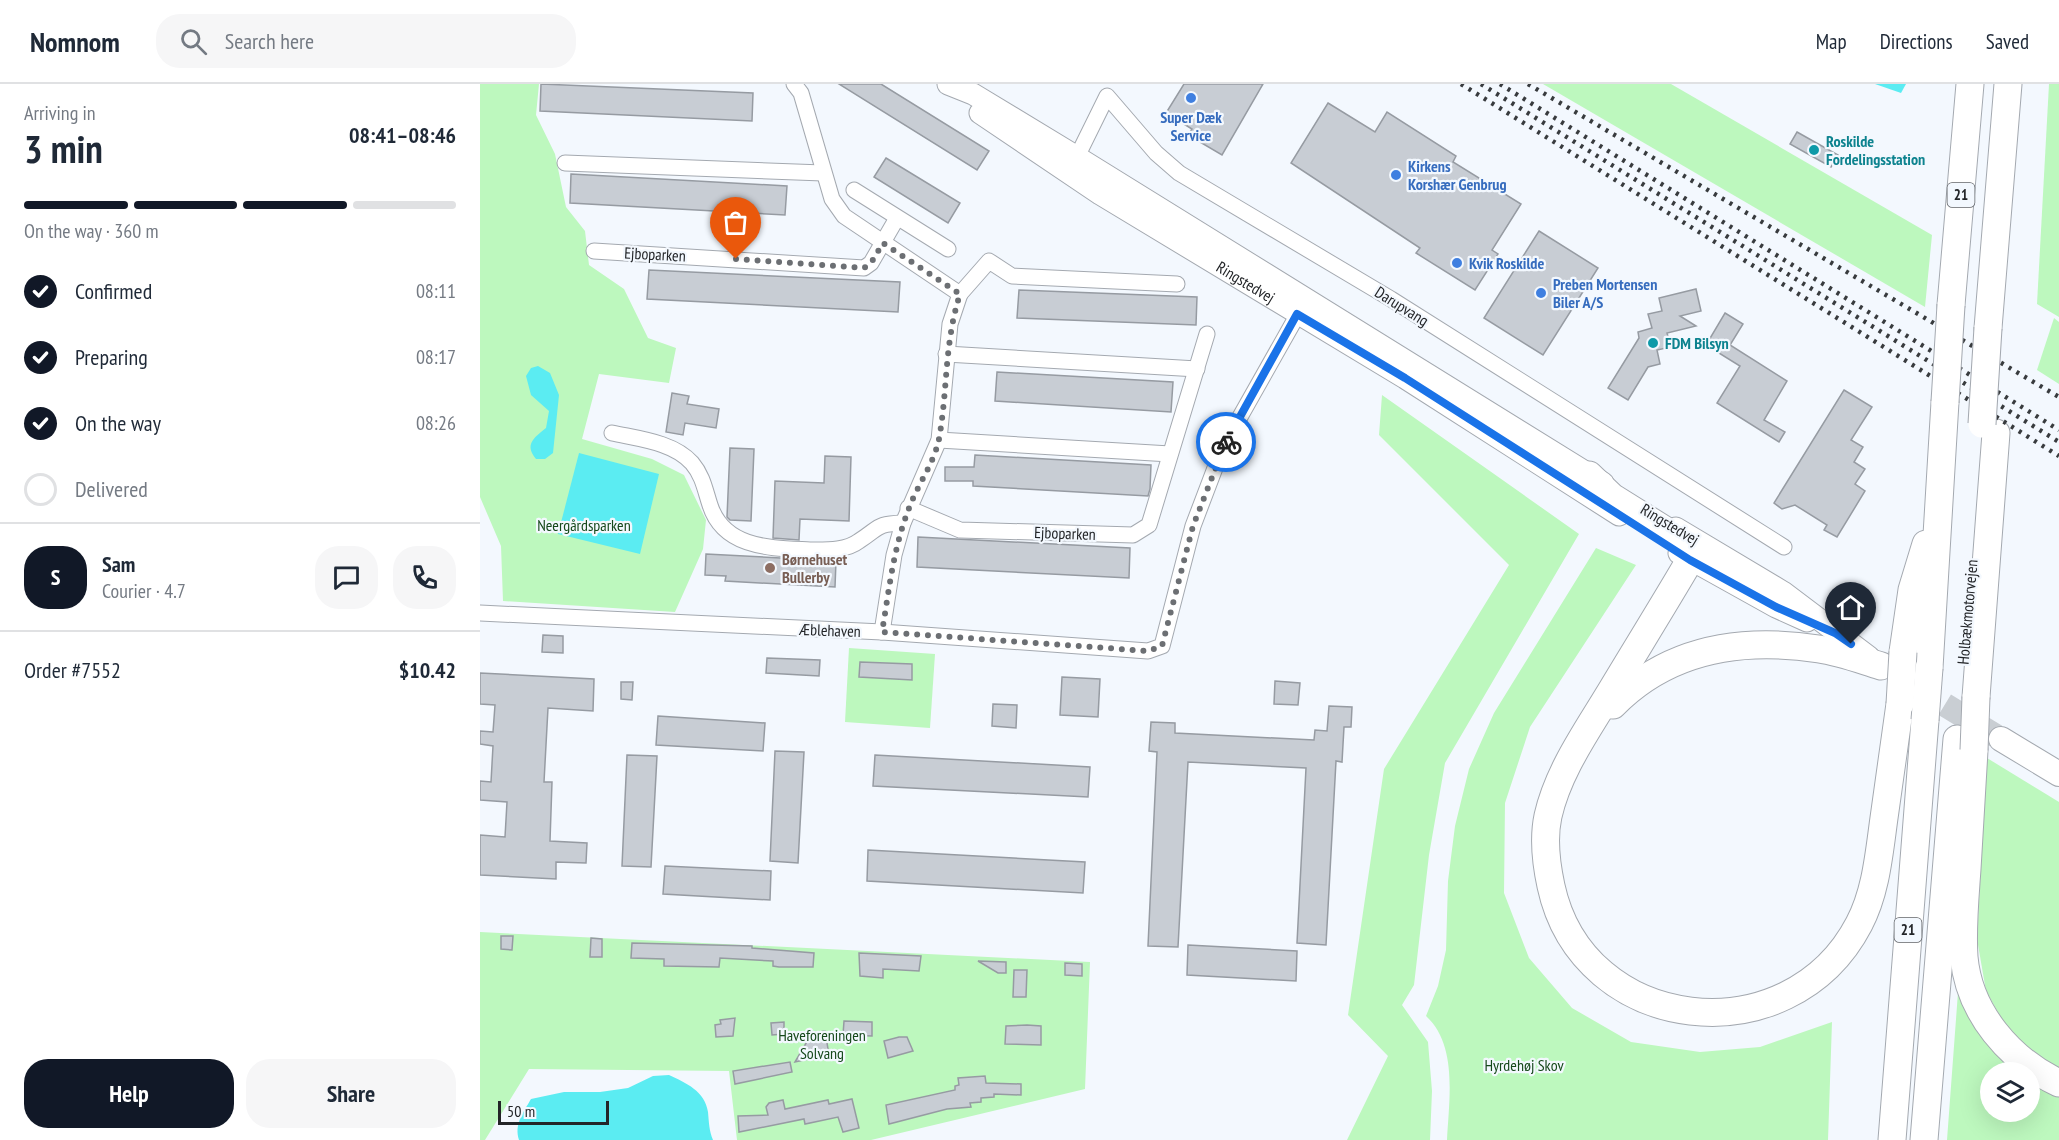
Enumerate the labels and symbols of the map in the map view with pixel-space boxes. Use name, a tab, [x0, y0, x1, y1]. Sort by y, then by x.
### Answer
marker: Super Dæk Service	[1184, 91, 1198, 105]
place label: Super Dæk Service	[1160, 107, 1222, 145]
place label: Roskilde Fordelingsstation	[1826, 131, 1925, 169]
marker: Roskilde Fordelingsstation	[1807, 143, 1821, 157]
place label: Kirkens Korshær Genbrug	[1408, 156, 1507, 194]
marker: Kirkens Korshær Genbrug	[1389, 168, 1403, 182]
road number: 21	[1948, 183, 1974, 207]
pin	[710, 197, 761, 259]
street label: Ejboparken	[624, 242, 686, 266]
place label: Kvik Roskilde	[1469, 253, 1544, 273]
marker: Kvik Roskilde	[1450, 256, 1464, 270]
street label: Ringstedvej	[1213, 257, 1279, 307]
place label: Preben Mortensen Biler A/S	[1553, 274, 1657, 312]
street label: Darupvang	[1371, 282, 1433, 330]
marker: Preben Mortensen Biler A/S	[1534, 286, 1548, 300]
place label: FDM Bilsyn	[1665, 333, 1729, 353]
marker: FDM Bilsyn	[1646, 336, 1660, 350]
courier	[1196, 412, 1256, 472]
street label: Ringstedvej	[1637, 499, 1703, 549]
park label: Neergårdsparken	[537, 515, 631, 535]
street label: Ejboparken	[1034, 522, 1096, 544]
place label: Børnehuset Bullerby	[782, 549, 847, 587]
street label: Holbækmotorvejen	[1952, 559, 1982, 665]
marker: Børnehuset Bullerby	[763, 561, 777, 575]
pin	[1825, 582, 1876, 644]
street label: Æblehaven	[798, 619, 861, 641]
road number: 21	[1894, 918, 1922, 942]
park label: Haveforeningen Solvang	[778, 1025, 866, 1063]
park label: Hyrdehøj Skov	[1484, 1055, 1564, 1075]
scale bar	[498, 1098, 609, 1126]

